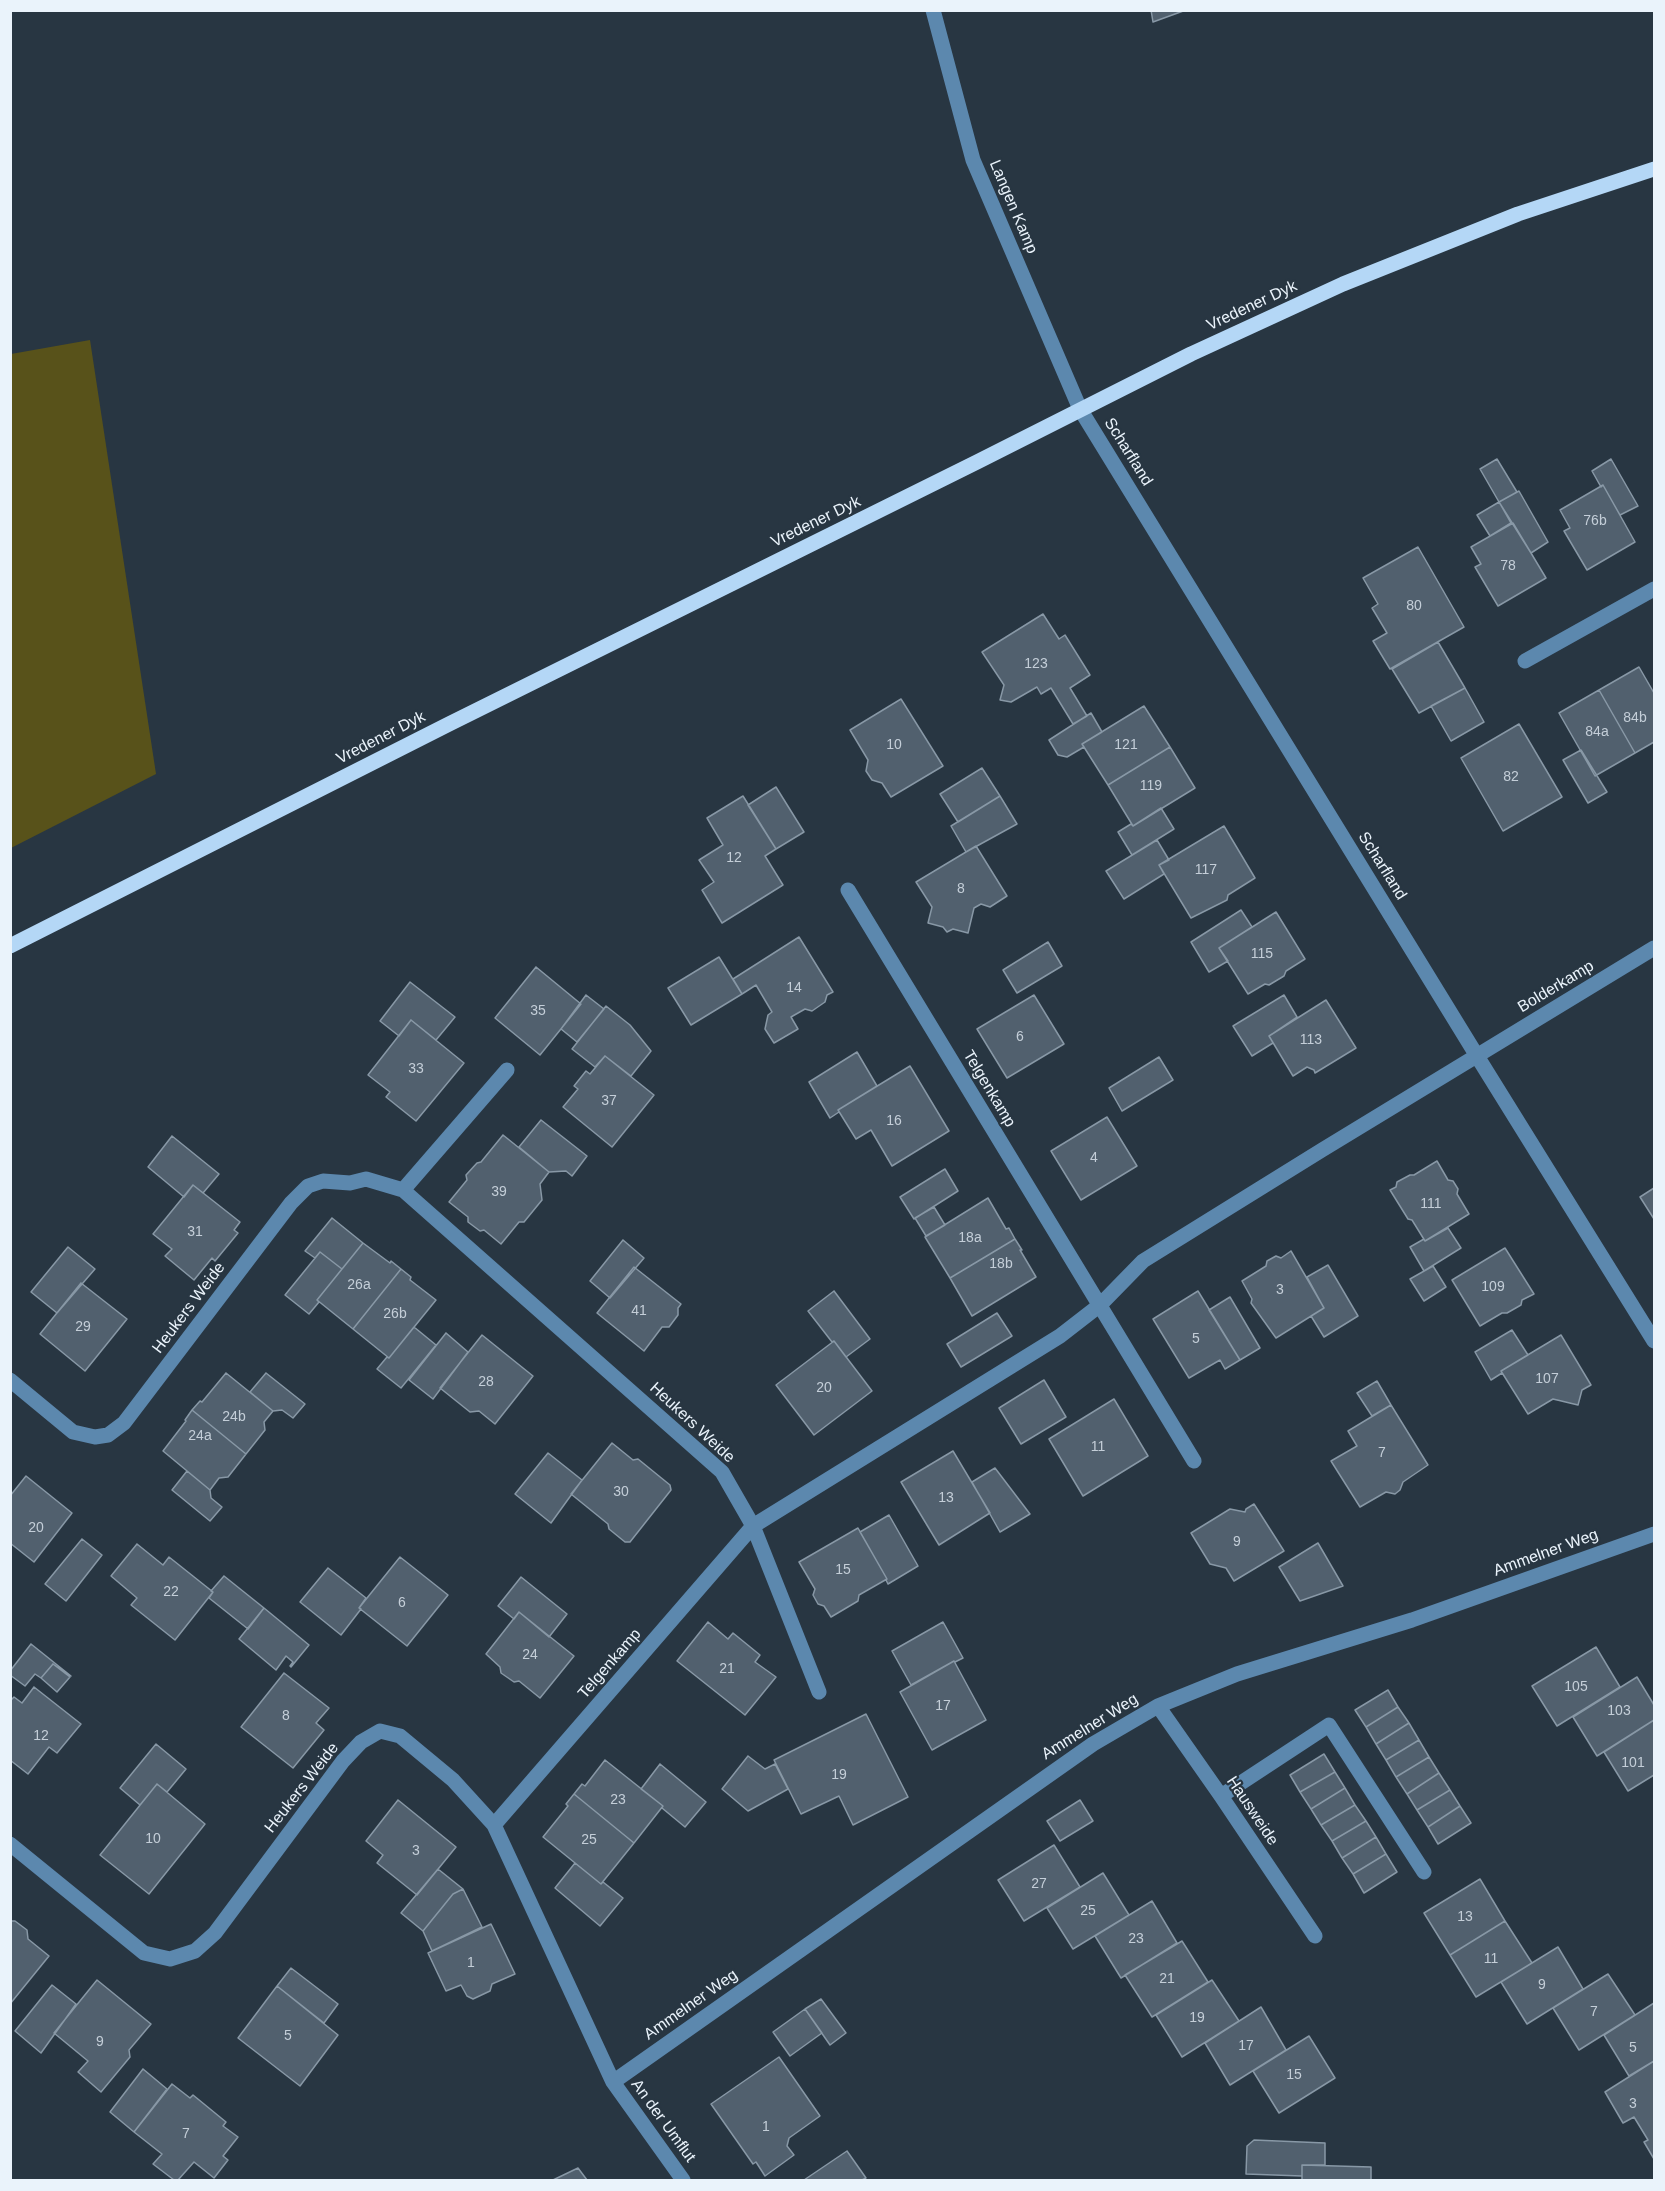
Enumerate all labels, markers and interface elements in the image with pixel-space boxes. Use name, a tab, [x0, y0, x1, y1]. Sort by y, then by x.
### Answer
street label: Langen Kamp	[985, 157, 1041, 257]
street label: Vredener Dyk	[1204, 277, 1300, 335]
street label: Scharfland	[1100, 414, 1156, 490]
street label: Vredener Dyk	[768, 492, 864, 552]
house number: 76b	[1583, 513, 1607, 529]
house number: 78	[1500, 558, 1516, 574]
house number: 80	[1406, 598, 1422, 614]
house number: 123	[1024, 656, 1048, 672]
street label: Vredener Dyk	[333, 707, 429, 769]
house number: 84b	[1623, 710, 1647, 726]
house number: 84a	[1585, 724, 1609, 740]
house number: 10	[886, 737, 902, 753]
house number: 121	[1114, 737, 1138, 753]
house number: 82	[1503, 769, 1519, 785]
house number: 119	[1140, 778, 1162, 794]
street label: Scharfland	[1354, 828, 1410, 904]
house number: 12	[726, 850, 742, 866]
house number: 117	[1195, 862, 1217, 878]
house number: 8	[957, 881, 965, 897]
house number: 115	[1251, 946, 1273, 962]
street label: Bolderkamp	[1514, 957, 1598, 1017]
house number: 14	[786, 980, 802, 996]
house number: 35	[530, 1003, 546, 1019]
house number: 6	[1016, 1029, 1024, 1045]
house number: 113	[1300, 1032, 1322, 1048]
street label: Telgenkamp	[959, 1047, 1019, 1131]
house number: 33	[408, 1061, 424, 1077]
house number: 37	[601, 1093, 617, 1109]
house number: 16	[886, 1113, 902, 1129]
house number: 4	[1090, 1150, 1098, 1166]
house number: 39	[491, 1184, 507, 1200]
house number: 111	[1420, 1196, 1442, 1212]
house number: 31	[187, 1224, 203, 1240]
house number: 18a	[958, 1230, 982, 1246]
house number: 18b	[989, 1256, 1013, 1272]
street label: Heukers Weide	[149, 1259, 229, 1357]
house number: 26a	[347, 1277, 371, 1293]
house number: 109	[1481, 1279, 1505, 1295]
house number: 3	[1276, 1282, 1284, 1298]
house number: 41	[631, 1303, 647, 1319]
house number: 26b	[383, 1306, 407, 1322]
house number: 29	[75, 1319, 91, 1335]
house number: 5	[1192, 1331, 1200, 1347]
house number: 107	[1535, 1371, 1559, 1387]
house number: 28	[478, 1374, 494, 1390]
street label: Heukers Weide	[646, 1379, 738, 1467]
house number: 20	[816, 1380, 832, 1396]
house number: 24b	[222, 1409, 246, 1425]
house number: 24a	[188, 1428, 212, 1444]
house number: 11	[1091, 1439, 1105, 1455]
house number: 7	[1378, 1445, 1386, 1461]
house number: 30	[613, 1484, 629, 1500]
house number: 13	[938, 1490, 954, 1506]
house number: 20	[28, 1520, 44, 1536]
street label: Ammelner Weg	[1491, 1525, 1601, 1581]
house number: 9	[1233, 1534, 1241, 1550]
house number: 15	[835, 1562, 851, 1578]
house number: 22	[163, 1584, 179, 1600]
house number: 6	[398, 1595, 406, 1611]
street label: Telgenkamp	[574, 1625, 646, 1703]
house number: 24	[522, 1647, 538, 1663]
house number: 21	[719, 1661, 735, 1677]
house number: 105	[1564, 1679, 1588, 1695]
street label: Ammelner Weg	[1038, 1690, 1142, 1764]
house number: 17	[935, 1698, 951, 1714]
house number: 103	[1607, 1703, 1631, 1719]
house number: 8	[282, 1708, 290, 1724]
house number: 12	[33, 1728, 49, 1744]
street label: Heukers Weide	[261, 1739, 343, 1837]
house number: 101	[1621, 1755, 1645, 1771]
house number: 19	[831, 1767, 847, 1783]
street label: Hausweide	[1222, 1773, 1282, 1849]
house number: 23	[610, 1792, 626, 1808]
house number: 10	[145, 1831, 161, 1847]
house number: 25	[581, 1832, 597, 1848]
house number: 3	[412, 1843, 420, 1859]
house number: 27	[1031, 1876, 1047, 1892]
house number: 25	[1080, 1903, 1096, 1919]
house number: 13	[1457, 1909, 1473, 1925]
house number: 23	[1128, 1931, 1144, 1947]
house number: 11	[1484, 1951, 1498, 1967]
house number: 1	[467, 1955, 475, 1971]
street label: Ammelner Weg	[640, 1966, 742, 2044]
house number: 21	[1159, 1971, 1175, 1987]
house number: 9	[1538, 1977, 1546, 1993]
house number: 7	[1590, 2004, 1598, 2020]
house number: 19	[1189, 2010, 1205, 2026]
house number: 5	[284, 2028, 292, 2044]
house number: 9	[96, 2034, 104, 2050]
house number: 17	[1238, 2038, 1254, 2054]
house number: 5	[1629, 2040, 1637, 2056]
house number: 15	[1286, 2067, 1302, 2083]
street label: An der Umflut	[626, 2076, 700, 2166]
house number: 3	[1629, 2096, 1637, 2112]
house number: 1	[762, 2119, 770, 2135]
house number: 7	[182, 2126, 190, 2142]

